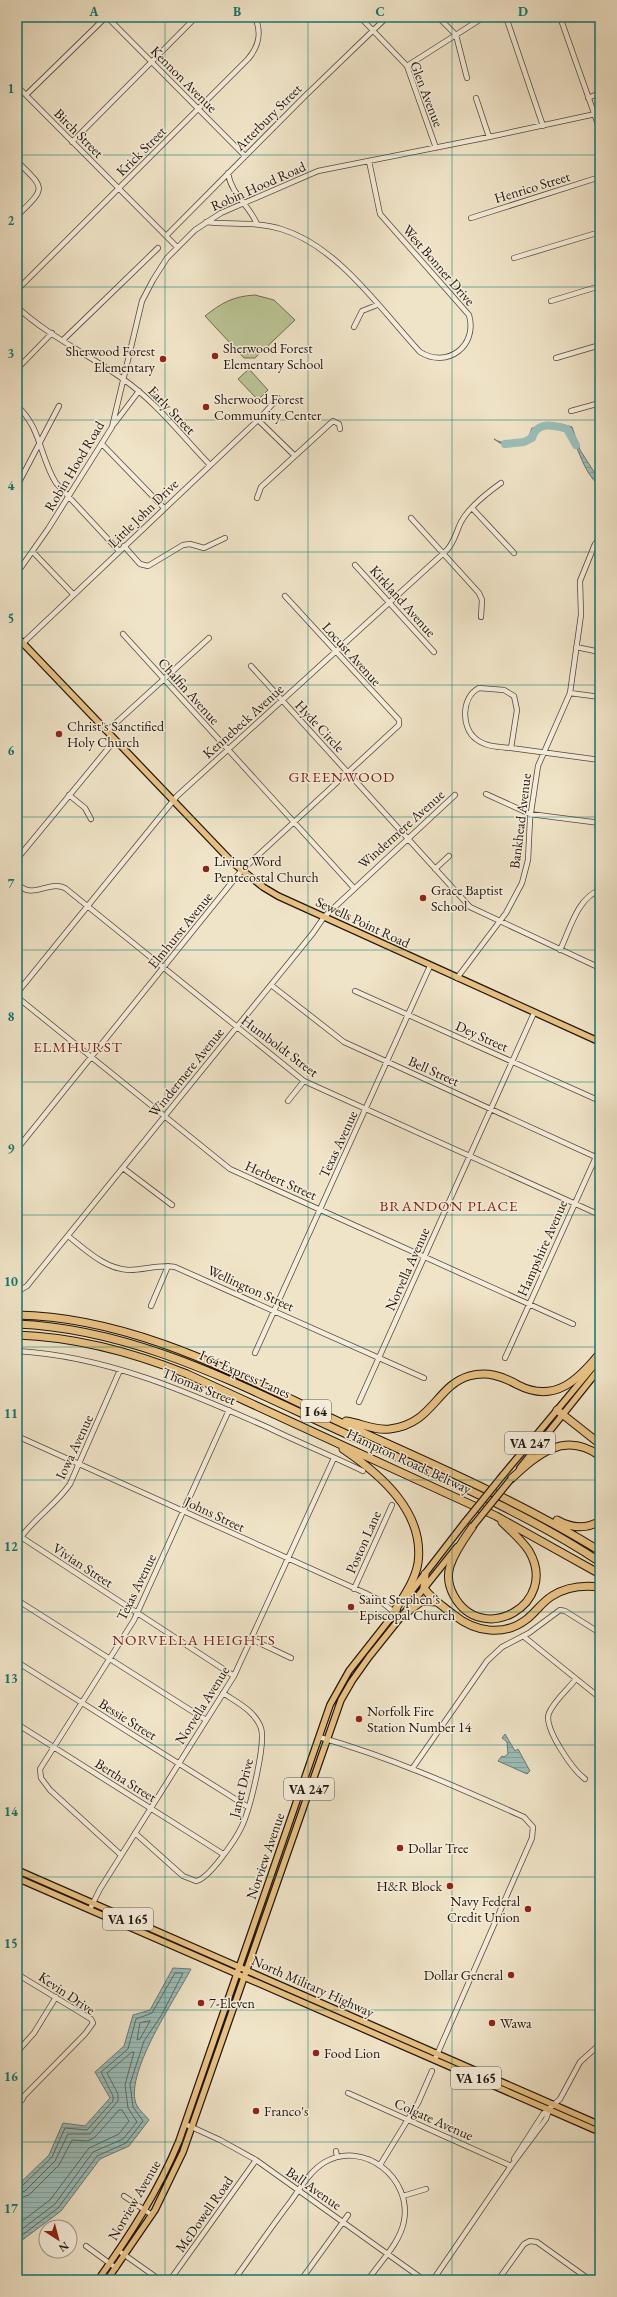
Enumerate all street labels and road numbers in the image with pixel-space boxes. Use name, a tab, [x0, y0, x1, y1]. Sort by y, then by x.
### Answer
street label: Kennon Avenue	[147, 42, 222, 117]
street label: Glen Avenue	[406, 58, 448, 130]
street label: Atterbury Street	[230, 79, 306, 155]
street label: Birch Street	[50, 104, 108, 162]
street label: Krick Street	[112, 122, 170, 180]
street label: Robin Hood Road	[208, 157, 309, 215]
street label: Henrico Street	[492, 167, 573, 207]
street label: West Bonner Drive	[399, 221, 479, 310]
street label: Early Street	[144, 382, 200, 439]
street label: Robin Hood Road	[40, 417, 108, 514]
street label: Little John Drive	[104, 475, 182, 551]
street label: Kirkland Avenue	[366, 561, 440, 641]
street label: Locust Avenue	[319, 618, 386, 690]
street label: Chalfin Avenue	[154, 654, 224, 729]
street label: Kennebeck Avenue	[199, 679, 288, 762]
street label: Hyde Circle	[291, 696, 349, 756]
street label: Bankhead Avenue	[505, 772, 535, 870]
street label: Windermere Avenue	[354, 785, 448, 873]
street label: Elmhurst Avenue	[144, 888, 217, 972]
street label: Sewells Point Road	[313, 892, 414, 952]
street label: Humboldt Street	[238, 1011, 323, 1081]
street label: Dey Street	[453, 1016, 512, 1056]
street label: Windermere Avenue	[144, 1023, 228, 1120]
street label: Bell Street	[406, 1052, 463, 1090]
street label: Texas Avenue	[315, 1107, 362, 1180]
street label: Herbert Street	[242, 1156, 320, 1204]
street label: Hampshire Avenue	[513, 1197, 571, 1299]
street label: Norvella Avenue	[381, 1224, 434, 1313]
street label: Wellington Street	[205, 1261, 298, 1315]
street label: I 64 Express Lanes	[197, 1346, 294, 1402]
street label: Thomas Street	[159, 1363, 239, 1409]
road number: I 64	[301, 1400, 331, 1422]
street label: Iowa Avenue	[51, 1411, 97, 1482]
street label: Hampton Roads Beltway	[344, 1424, 475, 1498]
road number: VA 247	[505, 1432, 555, 1454]
street label: Johns Street	[181, 1492, 248, 1536]
street label: Poston Lane	[341, 1507, 385, 1576]
street label: Vivian Street	[49, 1539, 117, 1592]
street label: Texas Avenue	[112, 1550, 160, 1623]
street label: Norvella Avenue	[171, 1662, 234, 1748]
street label: Bessie Street	[96, 1694, 161, 1744]
street label: Bertha Street	[92, 1754, 161, 1806]
street label: Janet Drive	[225, 1756, 257, 1820]
road number: VA 247	[284, 1778, 334, 1800]
street label: Norview Avenue	[242, 1810, 288, 1902]
road number: VA 165	[103, 1908, 153, 1930]
street label: North Military Highway	[249, 1951, 378, 2021]
street label: Kevin Drive	[35, 1967, 99, 2019]
road number: VA 165	[451, 2067, 501, 2089]
street label: Colgate Avenue	[392, 2094, 477, 2145]
street label: Norview Avenue	[104, 2156, 165, 2244]
street label: Ball Avenue	[283, 2162, 346, 2214]
street label: McDowell Road	[171, 2172, 237, 2256]

